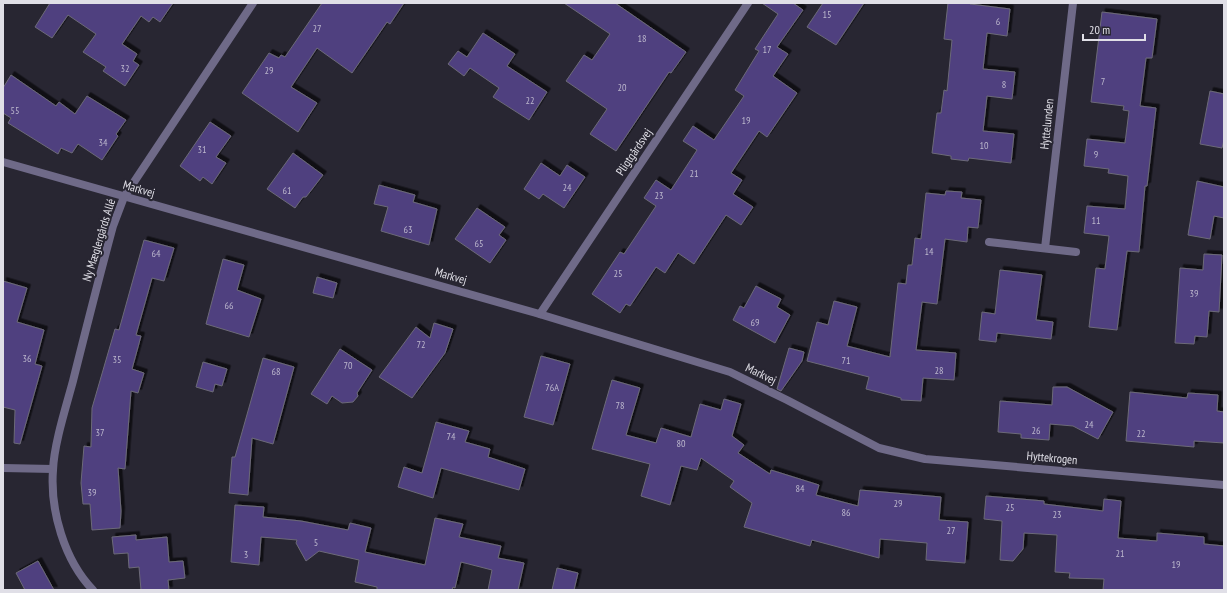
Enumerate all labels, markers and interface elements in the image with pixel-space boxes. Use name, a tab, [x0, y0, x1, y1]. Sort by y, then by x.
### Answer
house number: 15	[823, 8, 832, 21]
house number: 6	[996, 15, 1001, 28]
scale bar	[1083, 16, 1145, 42]
house number: 27	[313, 22, 322, 35]
text: 20 m	[1089, 22, 1110, 37]
house number: 18	[638, 32, 647, 45]
house number: 17	[763, 43, 772, 56]
house number: 32	[121, 62, 130, 75]
house number: 29	[265, 64, 274, 77]
house number: 7	[1101, 75, 1105, 88]
house number: 8	[1002, 78, 1006, 91]
house number: 20	[618, 81, 627, 94]
house number: 22	[526, 94, 535, 107]
street label: Hyttelunden	[1036, 98, 1057, 150]
house number: 55	[11, 104, 20, 117]
house number: 19	[742, 114, 751, 127]
street label: Pligtgårdsvej	[612, 125, 655, 178]
house number: 34	[99, 136, 108, 149]
house number: 10	[980, 139, 989, 152]
house number: 31	[198, 143, 207, 156]
house number: 9	[1094, 148, 1098, 161]
house number: 21	[690, 167, 699, 180]
street label: Markvej	[121, 177, 157, 200]
house number: 24	[563, 181, 572, 194]
house number: 61	[283, 184, 292, 197]
house number: 23	[655, 189, 664, 202]
street label: Ny Mæglergårds Allé	[79, 197, 118, 283]
house number: 11	[1092, 214, 1101, 227]
house number: 63	[404, 223, 413, 236]
house number: 65	[475, 237, 484, 250]
house number: 14	[925, 245, 934, 258]
house number: 64	[152, 247, 161, 260]
street label: Markvej	[433, 264, 469, 287]
house number: 25	[614, 267, 623, 280]
house number: 39	[1190, 287, 1199, 300]
house number: 66	[225, 299, 234, 312]
house number: 69	[751, 316, 760, 329]
house number: 72	[417, 338, 426, 351]
house number: 36	[23, 352, 32, 365]
house number: 35	[113, 353, 122, 366]
house number: 71	[842, 354, 851, 367]
house number: 70	[344, 359, 353, 372]
street label: Markvej	[743, 360, 779, 387]
house number: 28	[935, 364, 944, 377]
house number: 68	[272, 365, 281, 378]
house number: 76A	[545, 381, 559, 394]
house number: 78	[616, 399, 625, 412]
house number: 24	[1085, 418, 1094, 431]
house number: 26	[1032, 424, 1041, 437]
house number: 37	[96, 426, 105, 439]
house number: 22	[1137, 427, 1146, 440]
house number: 74	[447, 430, 456, 443]
house number: 80	[677, 437, 686, 450]
street label: Hyttekrogen	[1026, 448, 1078, 467]
house number: 84	[796, 482, 805, 495]
house number: 39	[88, 486, 97, 499]
house number: 29	[894, 497, 903, 510]
house number: 25	[1006, 501, 1015, 514]
house number: 86	[842, 506, 851, 519]
house number: 23	[1053, 508, 1062, 521]
house number: 27	[947, 524, 956, 537]
house number: 5	[314, 536, 318, 549]
house number: 21	[1116, 547, 1125, 560]
house number: 3	[244, 548, 248, 561]
house number: 19	[1172, 558, 1181, 571]

